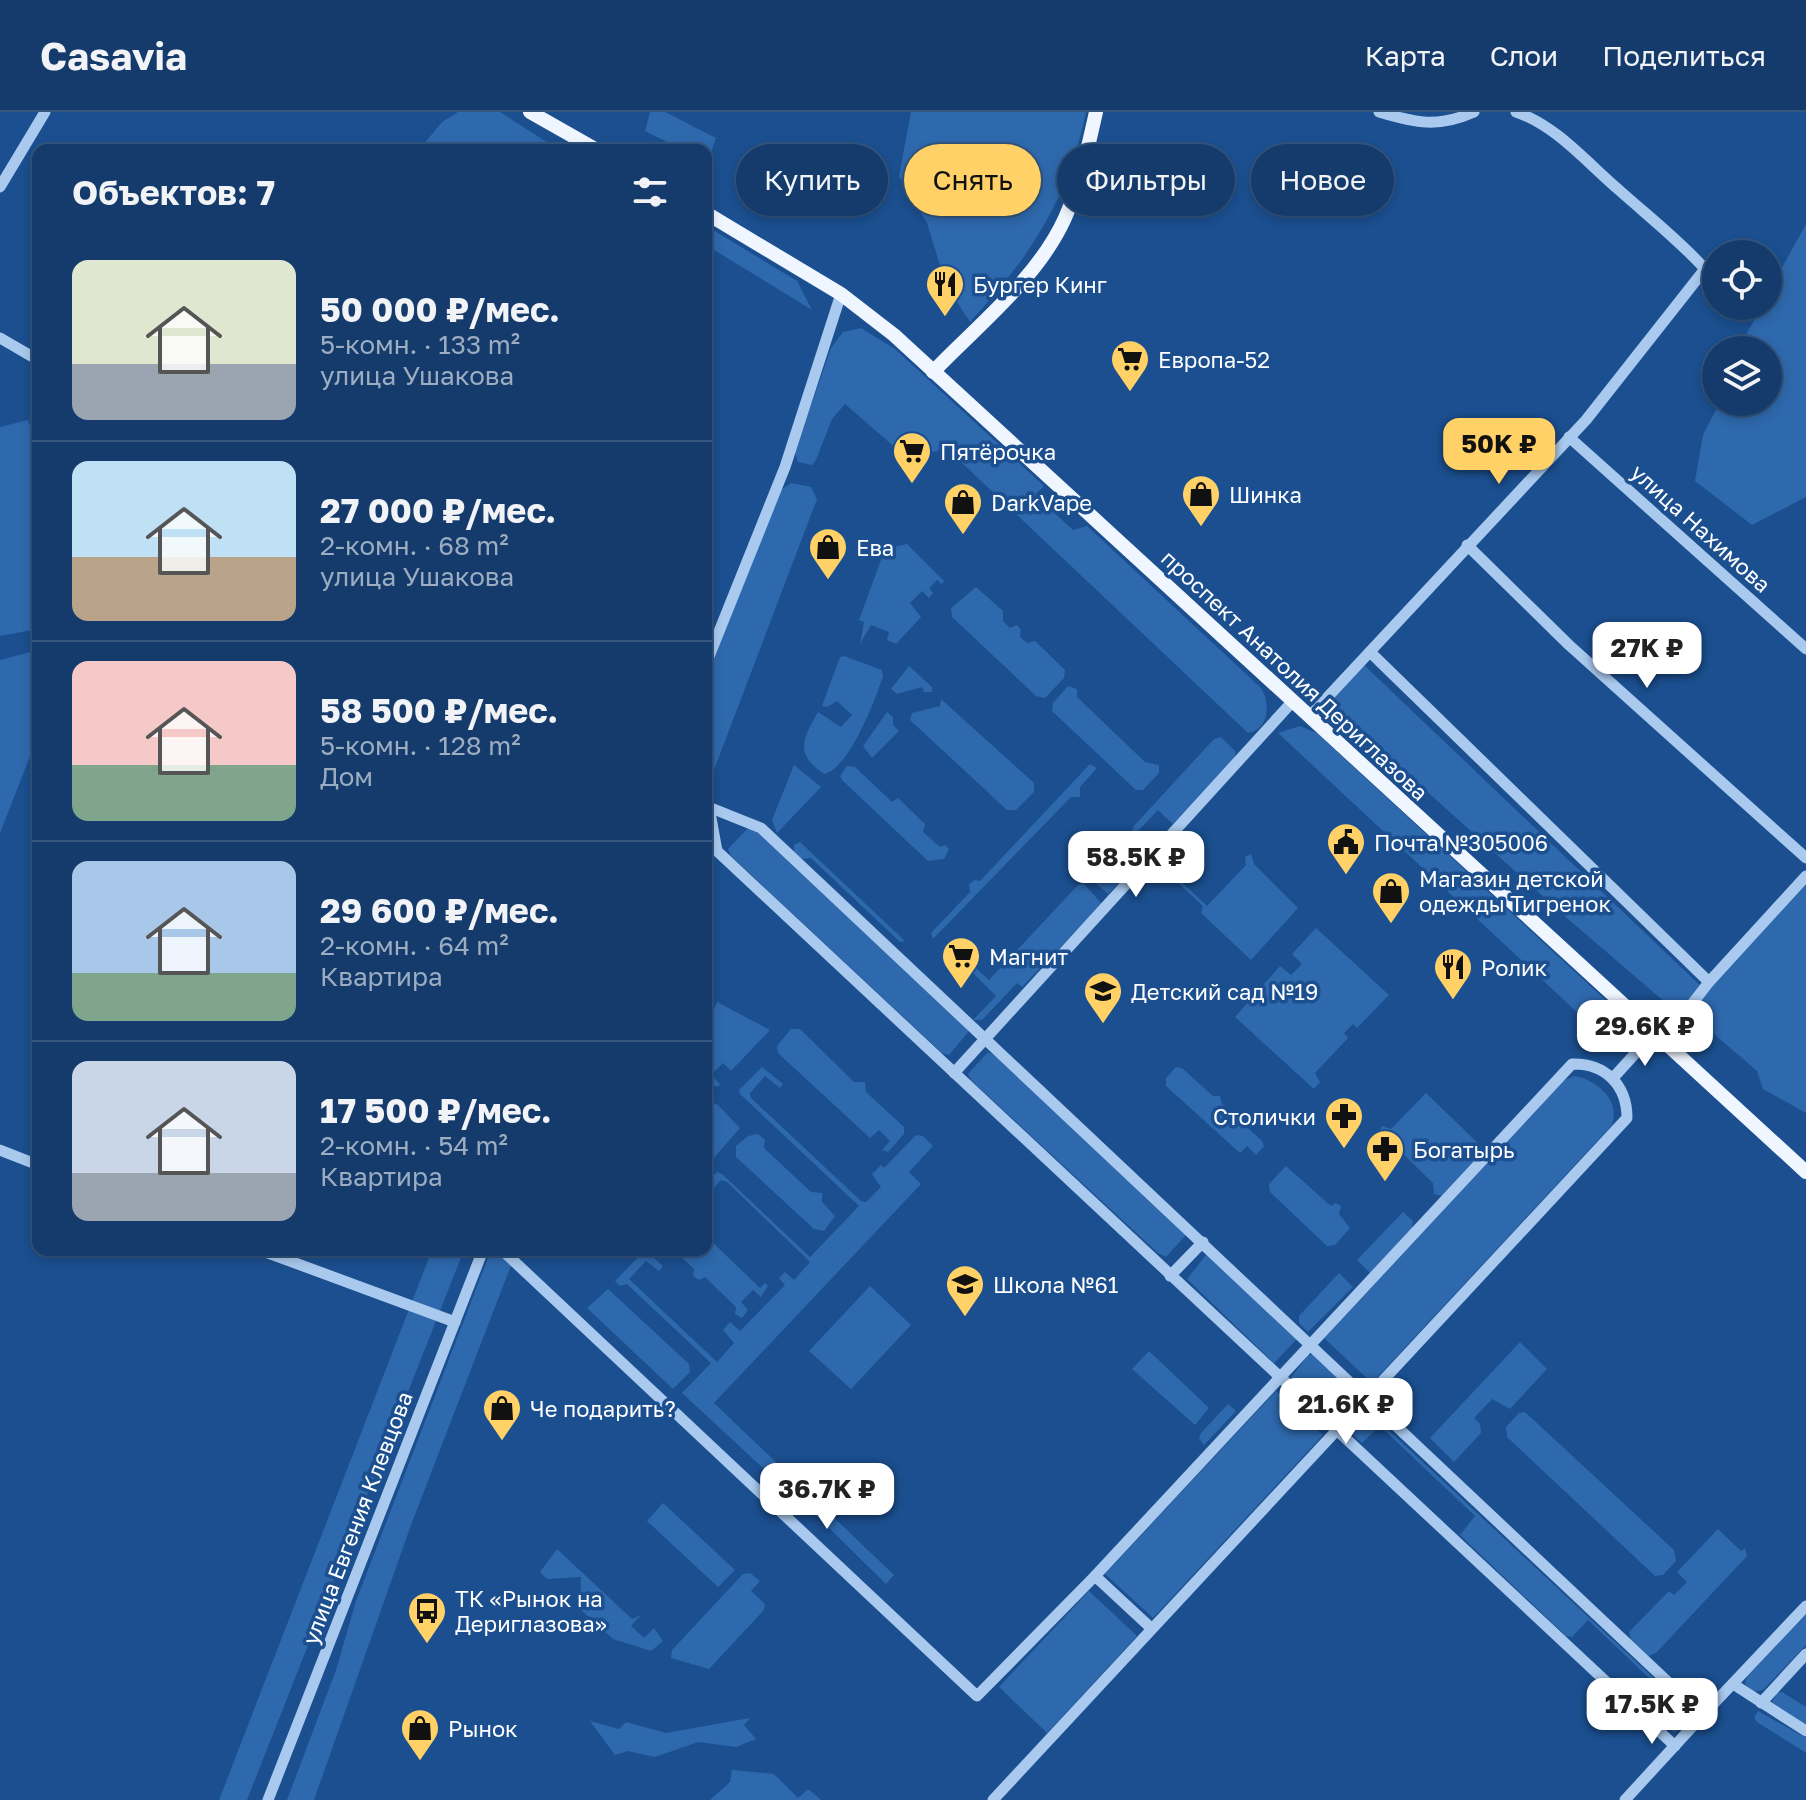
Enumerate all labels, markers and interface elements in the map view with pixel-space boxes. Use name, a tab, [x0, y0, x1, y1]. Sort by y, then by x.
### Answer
text: Casavia	[40, 33, 187, 78]
text: Карта	[1365, 39, 1446, 72]
text: Слои	[1490, 39, 1558, 72]
text: Поделиться	[1602, 39, 1766, 72]
chip: Купить	[736, 144, 888, 216]
chip: Снять	[904, 144, 1041, 216]
chip: Фильтры	[1057, 144, 1235, 216]
chip: Новое	[1251, 144, 1394, 216]
icon: filters	[628, 170, 672, 214]
text: Объектов: 7	[72, 172, 275, 212]
map controls	[1702, 240, 1782, 416]
button: locate	[1702, 240, 1782, 320]
restaurant icon: Бургер Кинг	[924, 263, 966, 318]
place label: Бургер Кинг	[973, 271, 1107, 298]
text: 50 000 ₽/мес.	[320, 289, 560, 329]
icon: home	[136, 292, 232, 388]
text: 5-комн. · 133 m²	[320, 329, 520, 360]
button: layers	[1702, 336, 1782, 416]
supermarket icon: Европа-52	[1109, 338, 1151, 393]
place label: Европа-52	[1158, 346, 1270, 373]
text: улица Ушакова	[320, 360, 514, 391]
pin: 50K ₽	[1443, 418, 1555, 486]
text: 50K ₽	[1461, 428, 1537, 459]
supermarket icon: Пятёрочка	[891, 430, 933, 485]
place label: Пятёрочка	[940, 438, 1056, 465]
street label: улица Нахимова	[1626, 458, 1776, 598]
shop icon: Шинка	[1180, 473, 1222, 528]
shop icon: DarkVape	[942, 481, 984, 536]
place label: Шинка	[1229, 481, 1302, 508]
place label: DarkVape	[991, 489, 1092, 516]
text: 27 000 ₽/мес.	[320, 490, 556, 530]
icon: home	[136, 493, 232, 589]
shop icon: Ева	[807, 526, 849, 581]
text: 2-комн. · 68 m²	[320, 530, 509, 561]
place label: Ева	[856, 534, 894, 561]
street label: проспект Анатолия Дериглазова	[1156, 544, 1434, 806]
text: улица Ушакова	[320, 561, 514, 592]
pin: 27K ₽	[1591, 622, 1703, 690]
text: 27K ₽	[1611, 632, 1683, 663]
text: 58 500 ₽/мес.	[320, 690, 558, 730]
icon: home	[136, 693, 232, 789]
text: 5-комн. · 128 m²	[320, 730, 521, 761]
text: Дом	[320, 761, 373, 792]
public building icon: Почта №305006	[1325, 821, 1367, 876]
place label: Почта №305006	[1374, 829, 1548, 856]
pin: 58.5K ₽	[1062, 831, 1210, 899]
text: 58.5K ₽	[1086, 841, 1186, 872]
place label: Магазин детской одежды Тигренок	[1419, 865, 1611, 917]
shop icon: Магазин детской одежды Тигренок	[1370, 870, 1412, 925]
text: 29 600 ₽/мес.	[320, 890, 559, 930]
icon: home	[136, 893, 232, 989]
text: 2-комн. · 64 m²	[320, 930, 509, 961]
supermarket icon: Магнит	[940, 935, 982, 990]
place label: Магнит	[989, 943, 1068, 970]
restaurant icon: Ролик	[1432, 946, 1474, 1001]
place label: Ролик	[1481, 954, 1547, 981]
text: Квартира	[320, 961, 443, 992]
school or university icon: Детский сад №19	[1082, 970, 1124, 1025]
place label: Детский сад №19	[1131, 978, 1318, 1005]
pin: 29.6K ₽	[1571, 1000, 1719, 1068]
text: 29.6K ₽	[1595, 1010, 1695, 1041]
text: 17 500 ₽/мес.	[320, 1090, 552, 1130]
icon: home	[136, 1093, 232, 1189]
pharmacy icon: Столички	[1323, 1095, 1365, 1150]
place label: Столички	[1213, 1103, 1316, 1130]
pharmacy icon: Богатырь	[1364, 1128, 1406, 1183]
text: 2-комн. · 54 m²	[320, 1130, 508, 1161]
place label: Богатырь	[1413, 1136, 1515, 1163]
text: Квартира	[320, 1161, 443, 1192]
school or university icon: Школа №61	[944, 1263, 986, 1318]
place label: Школа №61	[993, 1271, 1119, 1298]
pin: 21.6K ₽	[1272, 1378, 1420, 1446]
shop icon: Че подарить?	[481, 1387, 523, 1442]
street label: улица Евгения Клевцова	[296, 1388, 418, 1648]
text: 21.6K ₽	[1298, 1388, 1394, 1419]
place label: Че подарить?	[530, 1395, 676, 1422]
pin: 36.7K ₽	[753, 1463, 901, 1531]
text: 36.7K ₽	[778, 1473, 876, 1504]
place label: ТК «Рынок на Дериглазова»	[455, 1585, 607, 1637]
bus stop icon: ТК «Рынок на Дериглазова»	[406, 1590, 448, 1645]
pin: 17.5K ₽	[1578, 1678, 1726, 1746]
text: 17.5K ₽	[1605, 1688, 1699, 1719]
shop icon: Рынок	[399, 1707, 441, 1762]
place label: Рынок	[448, 1715, 518, 1742]

